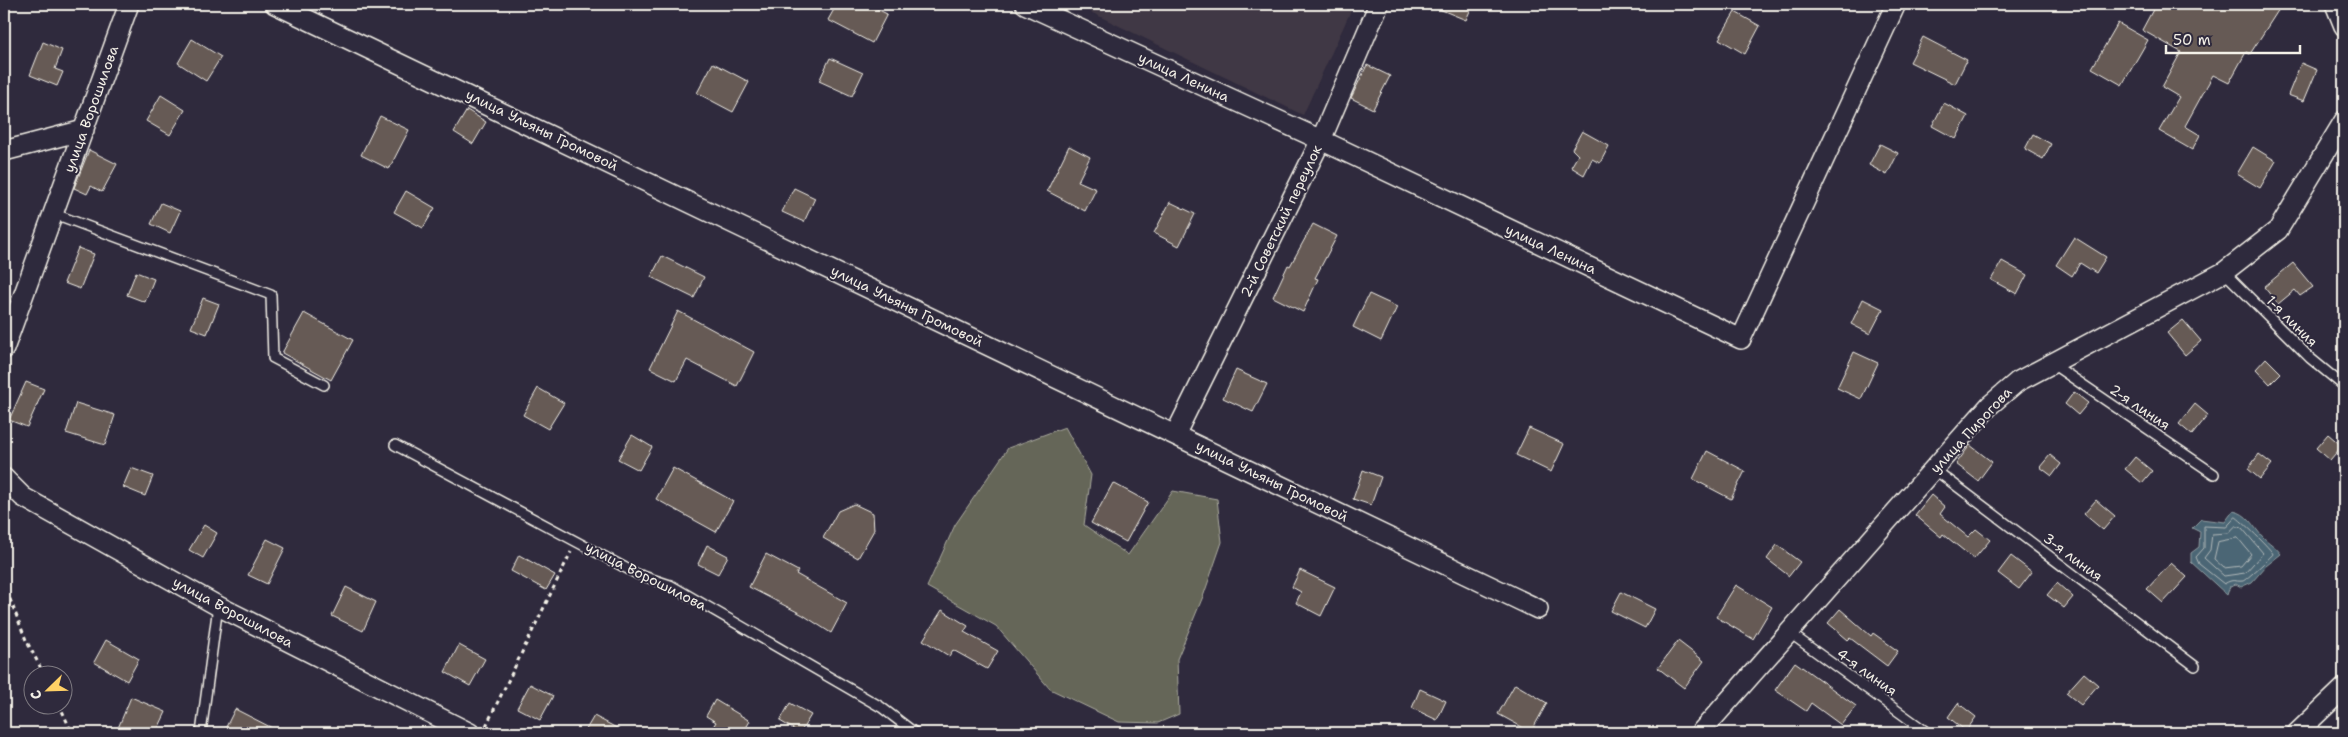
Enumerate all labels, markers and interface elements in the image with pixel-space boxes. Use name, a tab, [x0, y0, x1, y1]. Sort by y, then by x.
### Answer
scale bar	[2166, 22, 2299, 54]
text: 50 m	[2173, 30, 2211, 50]
street label: улица Ворошилова	[60, 43, 122, 175]
street label: улица Ленина	[1136, 48, 1233, 106]
street label: улица Ульяны Громовой	[463, 85, 621, 175]
street label: 2-й Советский переулок	[1236, 142, 1326, 300]
street label: улица Ленина	[1503, 220, 1600, 278]
street label: улица Ульяны Громовой	[828, 261, 986, 351]
street label: 1-я линия	[2262, 291, 2322, 351]
street label: 2-я линия	[2106, 380, 2174, 434]
street label: улица Пирогова	[1926, 383, 2016, 477]
street label: улица Ульяны Громовой	[1193, 436, 1351, 526]
street label: 3-я линия	[2040, 529, 2106, 585]
street label: улица Ворошилова	[582, 538, 710, 614]
street label: улица Ворошилова	[170, 573, 296, 651]
street label: 4-я линия	[1833, 644, 1901, 700]
north arrow	[22, 664, 72, 714]
text: С	[26, 688, 46, 703]

